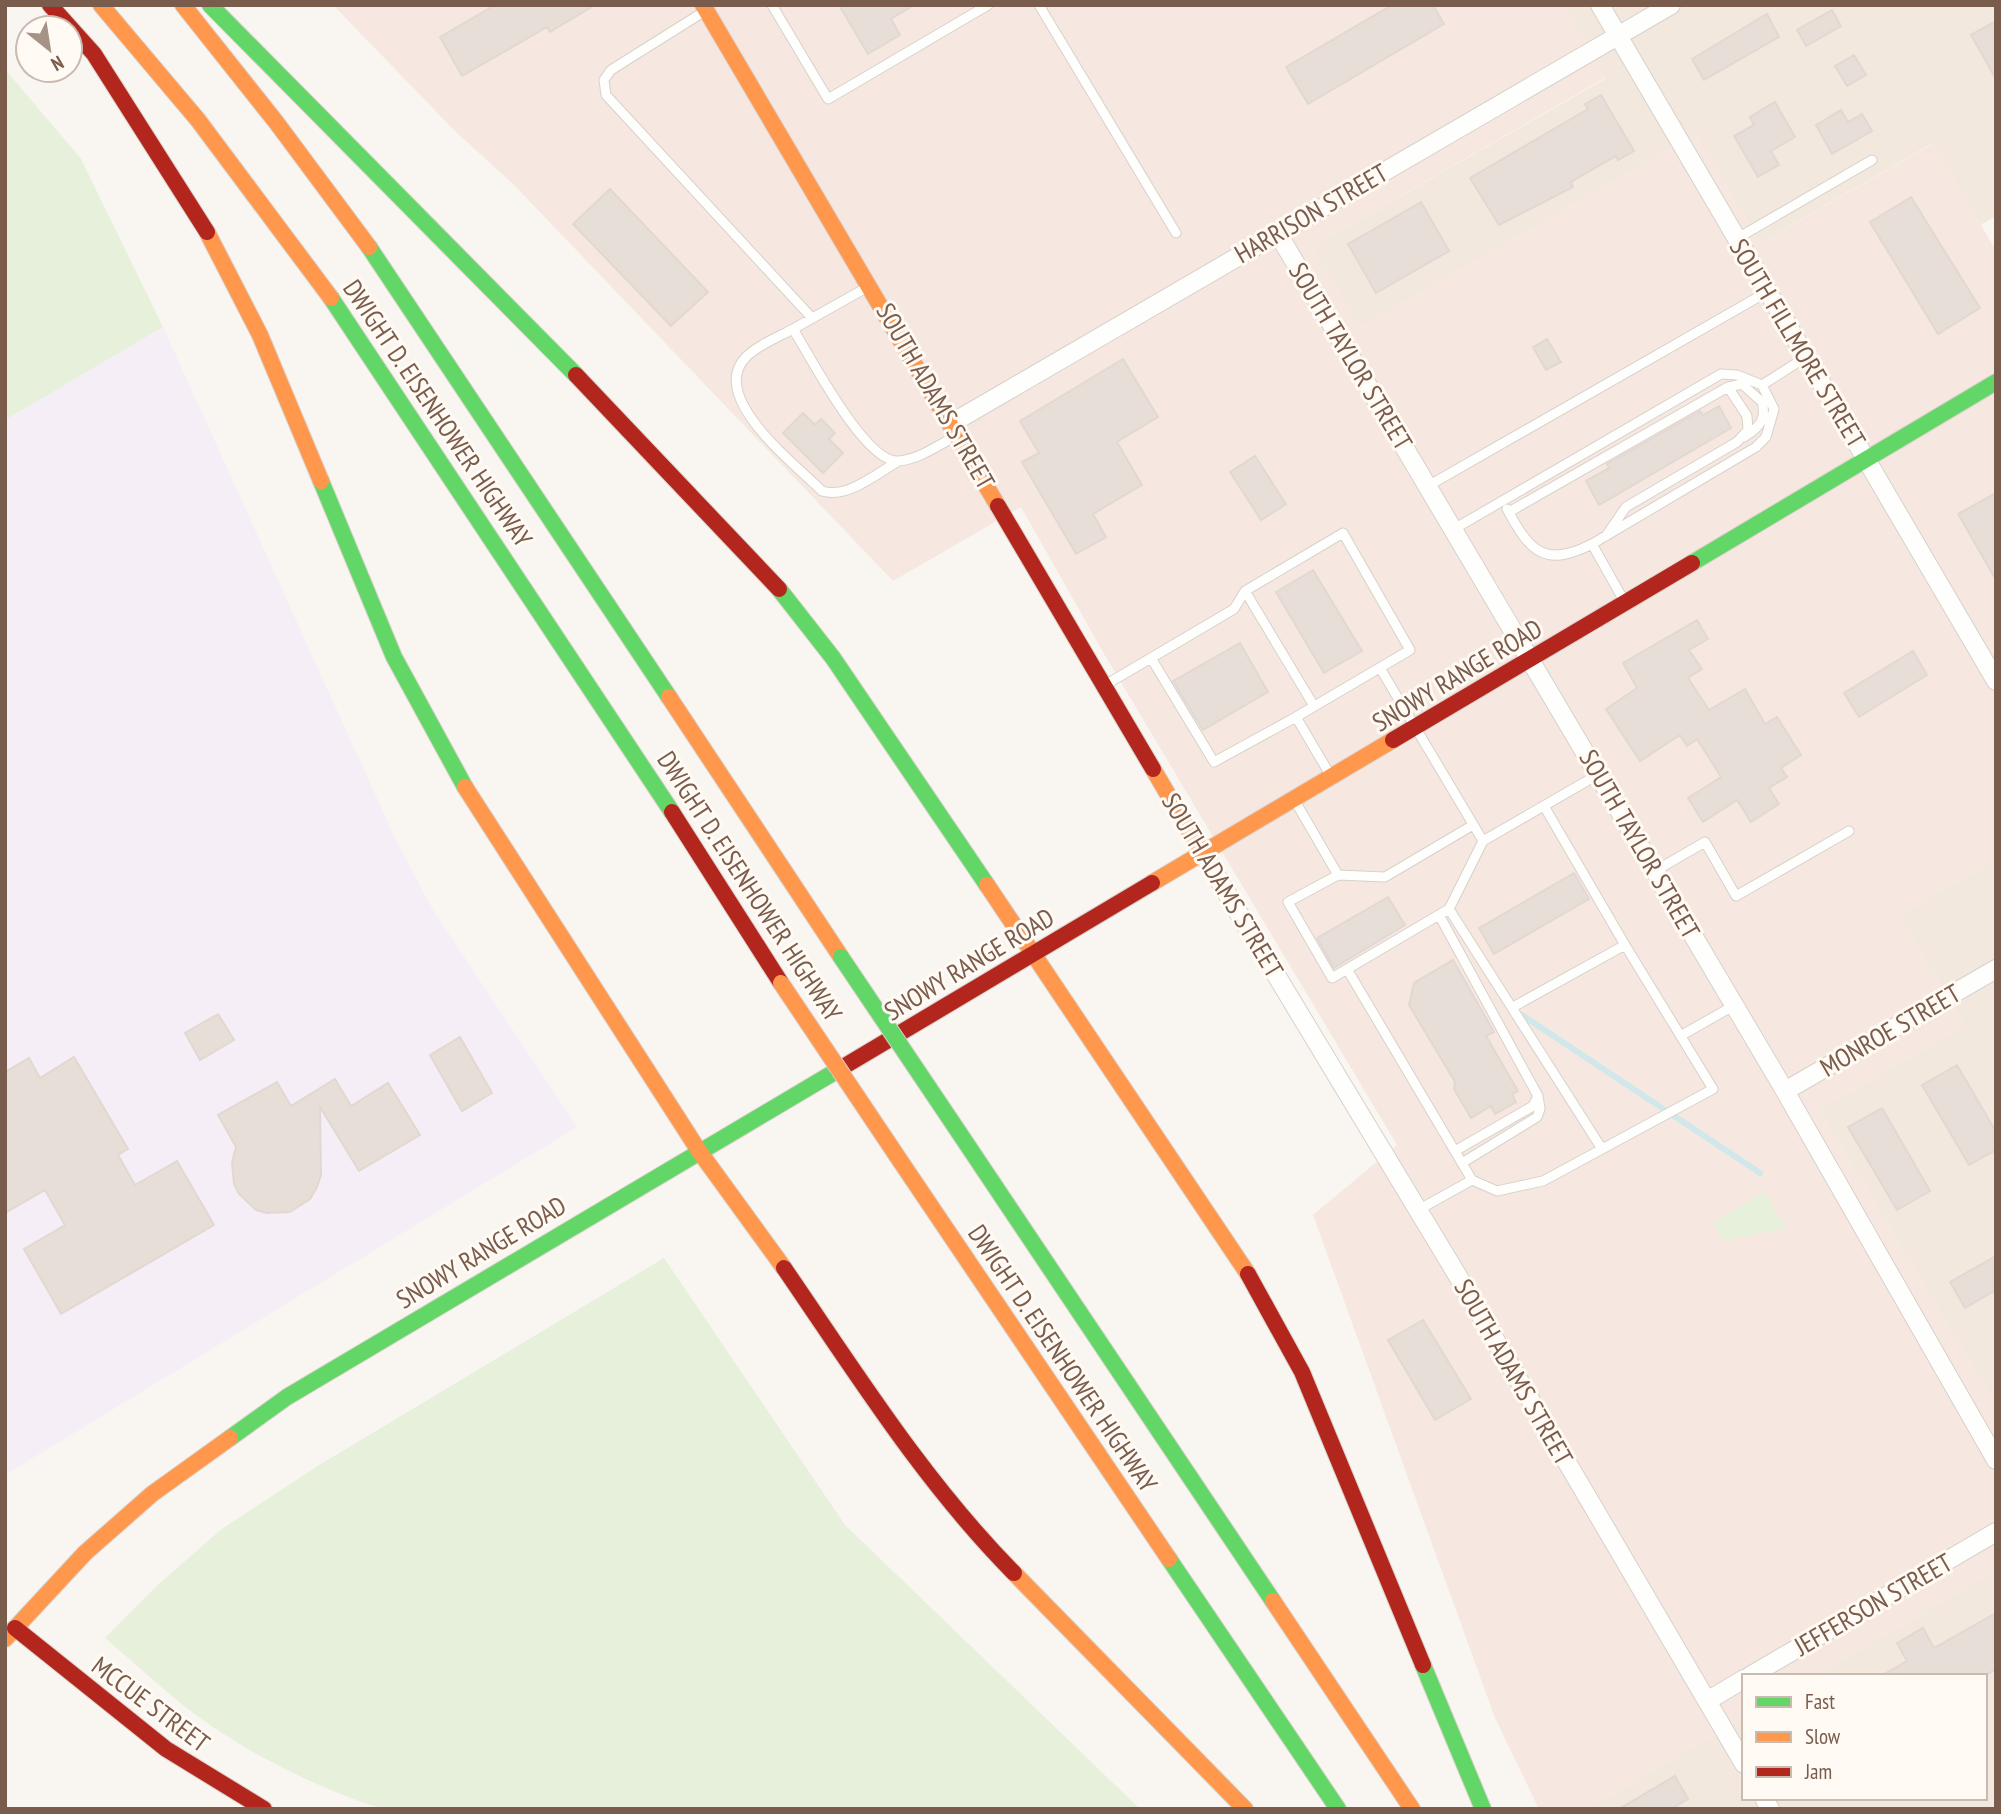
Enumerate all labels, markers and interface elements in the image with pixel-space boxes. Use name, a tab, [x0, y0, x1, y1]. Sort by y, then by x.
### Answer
north arrow	[14, 14, 84, 84]
text: N	[47, 51, 68, 77]
street label: HARRISON STREET	[1229, 156, 1394, 270]
street label: SOUTH FILLMORE STREET	[1723, 233, 1874, 454]
street label: SOUTH TAYLOR STREET	[1282, 256, 1420, 456]
street label: DWIGHT D. EISENHOWER HIGHWAY	[336, 273, 540, 553]
street label: SOUTH ADAMS STREET	[869, 297, 1003, 495]
street label: SNOWY RANGE ROAD	[1366, 611, 1548, 739]
street label: SOUTH TAYLOR STREET	[1572, 744, 1708, 945]
street label: DWIGHT D. EISENHOWER HIGHWAY	[650, 745, 850, 1027]
street label: SOUTH ADAMS STREET	[1155, 787, 1291, 984]
street label: SNOWY RANGE ROAD	[878, 900, 1060, 1028]
street label: MONROE STREET	[1814, 976, 1966, 1083]
street label: SNOWY RANGE ROAD	[390, 1188, 572, 1316]
street label: DWIGHT D. EISENHOWER HIGHWAY	[961, 1218, 1165, 1498]
street label: SOUTH ADAMS STREET	[1447, 1273, 1581, 1471]
street label: JEFFERSON STREET	[1787, 1545, 1958, 1663]
street label: MCCUE STREET	[85, 1649, 217, 1759]
legend	[1742, 1674, 1987, 1800]
text: Fast	[1805, 1688, 1835, 1715]
text: Slow	[1805, 1723, 1841, 1750]
text: Jam	[1804, 1758, 1832, 1785]

